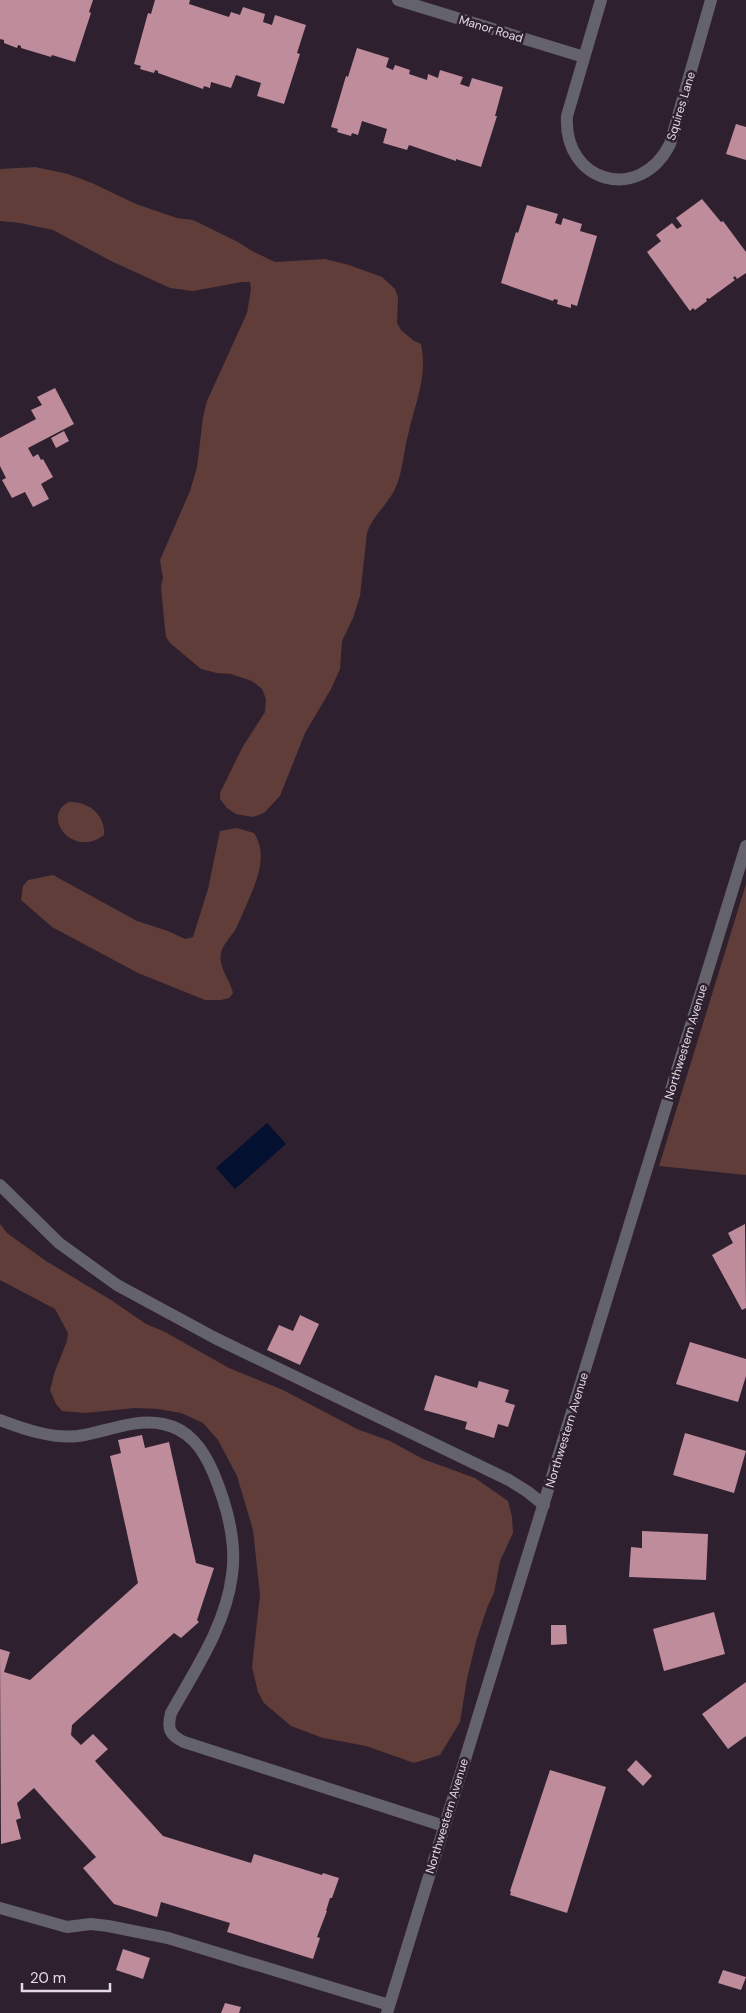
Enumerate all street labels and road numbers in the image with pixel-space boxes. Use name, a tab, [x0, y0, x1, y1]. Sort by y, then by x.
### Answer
street label: Manor Road	[457, 12, 525, 46]
street label: Squires Lane	[663, 70, 699, 142]
street label: Northwestern Avenue	[661, 982, 711, 1102]
street label: Northwestern Avenue	[542, 1370, 592, 1490]
street label: Northwestern Avenue	[422, 1756, 472, 1876]

